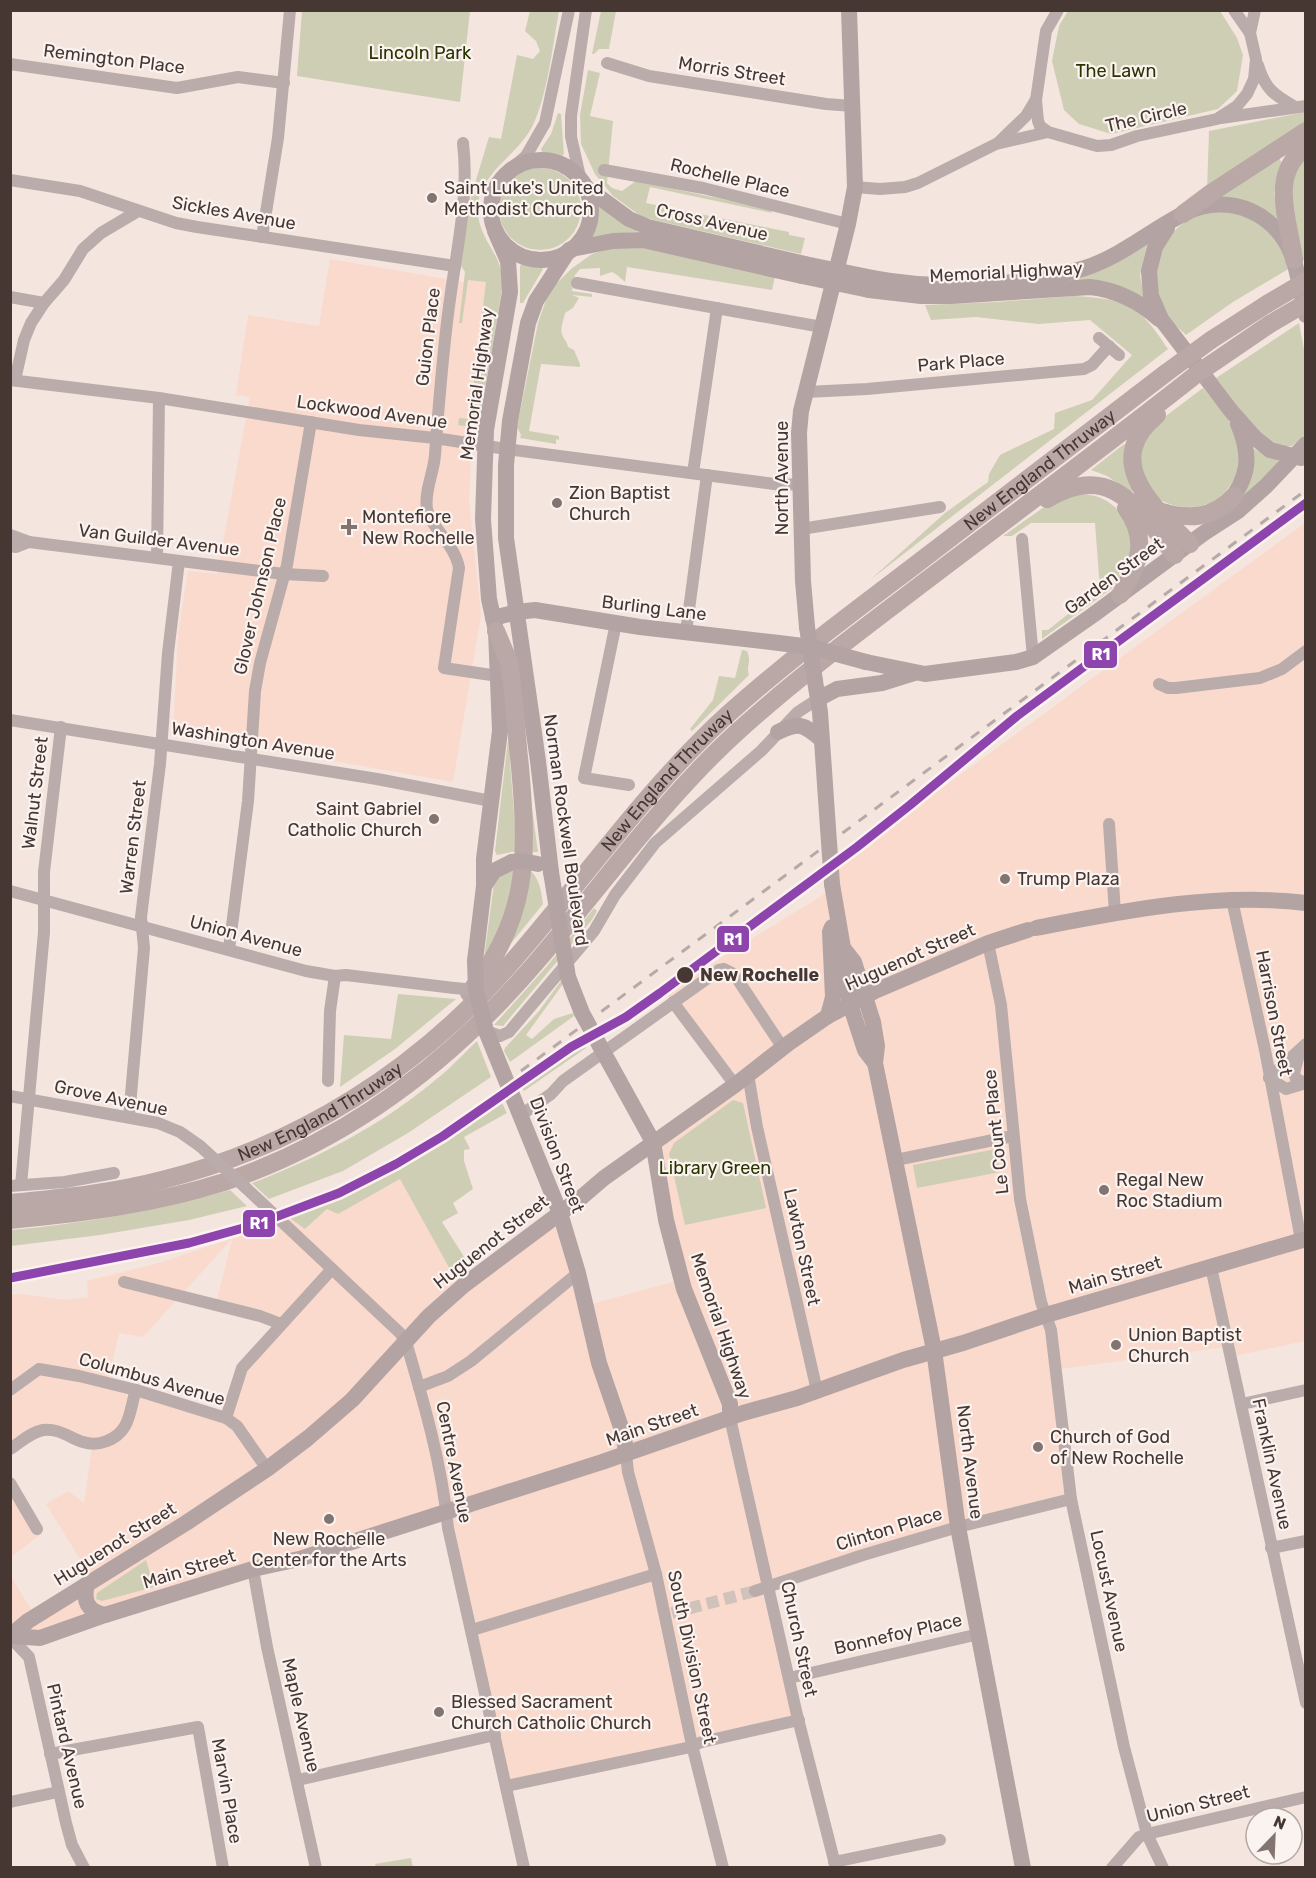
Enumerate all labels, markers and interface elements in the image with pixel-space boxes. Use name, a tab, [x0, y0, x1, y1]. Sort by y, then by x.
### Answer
street label: Remington Place	[42, 39, 186, 79]
park label: Lincoln Park	[369, 42, 472, 64]
street label: Morris Street	[677, 52, 787, 90]
park label: The Lawn	[1076, 60, 1156, 82]
street label: The Circle	[1103, 97, 1189, 137]
street label: Rochelle Place	[668, 154, 792, 202]
place label: Saint Luke's United Methodist Church	[444, 177, 604, 220]
street label: Sickles Avenue	[170, 191, 298, 235]
marker: Saint Luke's United Methodist Church	[425, 191, 439, 205]
street label: Cross Avenue	[654, 198, 770, 246]
street label: Memorial Highway	[929, 257, 1083, 287]
street label: Guion Place	[411, 287, 445, 387]
street label: Memorial Highway	[455, 307, 499, 461]
street label: Park Place	[916, 347, 1006, 377]
street label: Lockwood Avenue	[295, 391, 449, 433]
street label: New England Thruway	[959, 404, 1120, 535]
street label: North Avenue	[771, 421, 793, 535]
place label: Zion Baptist Church	[569, 482, 670, 525]
street label: Glover Johnson Place	[229, 495, 291, 677]
marker: Zion Baptist Church	[550, 496, 564, 510]
place label: Montefiore New Rochelle	[362, 506, 475, 549]
marker: Montefiore New Rochelle	[340, 518, 358, 536]
street label: Van Guilder Avenue	[77, 519, 241, 561]
street label: Garden Street	[1060, 533, 1168, 619]
street label: Burling Lane	[600, 591, 708, 625]
line badge: R1	[1083, 640, 1118, 669]
text: R1	[1091, 645, 1111, 664]
street label: New England Thruway	[596, 704, 738, 856]
street label: Norman Rockwell Boulevard	[539, 713, 593, 947]
street label: Washington Avenue	[170, 717, 336, 765]
street label: Walnut Street	[17, 735, 53, 851]
street label: Warren Street	[115, 779, 151, 895]
place label: Saint Gabriel Catholic Church	[287, 798, 422, 841]
marker: Saint Gabriel Catholic Church	[427, 812, 441, 826]
place label: Trump Plaza	[1017, 868, 1120, 890]
marker: Trump Plaza	[998, 872, 1012, 886]
street label: Union Avenue	[187, 910, 305, 962]
street label: Huguenot Street	[842, 918, 978, 996]
line badge: R1	[716, 925, 750, 953]
text: R1	[723, 930, 743, 949]
street label: Harrison Street	[1251, 948, 1297, 1078]
place label: New Rochelle	[700, 964, 819, 986]
marker: New Rochelle	[675, 965, 695, 985]
street label: New England Thruway	[234, 1057, 407, 1166]
street label: Le Count Place	[978, 1068, 1014, 1196]
street label: Grove Avenue	[52, 1075, 170, 1121]
street label: Division Street	[525, 1094, 589, 1216]
park label: Library Green	[659, 1157, 771, 1179]
place label: Regal New Roc Stadium	[1116, 1169, 1222, 1212]
marker: Regal New Roc Stadium	[1097, 1183, 1111, 1197]
street label: Lawton Street	[779, 1186, 825, 1308]
street label: Huguenot Street	[429, 1190, 553, 1294]
line badge: R1	[242, 1209, 276, 1238]
text: R1	[249, 1214, 269, 1233]
street label: Memorial Highway	[686, 1250, 756, 1402]
street label: Main Street	[1066, 1251, 1164, 1299]
place label: Union Baptist Church	[1128, 1324, 1242, 1367]
marker: Union Baptist Church	[1109, 1338, 1123, 1352]
street label: Columbus Avenue	[76, 1348, 228, 1410]
street label: Franklin Avenue	[1247, 1396, 1297, 1532]
street label: Centre Avenue	[431, 1399, 477, 1525]
street label: Main Street	[603, 1399, 701, 1451]
street label: North Avenue	[952, 1404, 988, 1520]
place label: Church of God of New Rochelle	[1050, 1426, 1184, 1469]
marker: Church of God of New Rochelle	[1031, 1440, 1045, 1454]
street label: Huguenot Street	[50, 1498, 180, 1590]
street label: Clinton Place	[833, 1502, 945, 1556]
marker: New Rochelle Center for the Arts	[322, 1512, 336, 1526]
place label: New Rochelle Center for the Arts	[251, 1528, 407, 1571]
street label: Locust Avenue	[1085, 1528, 1133, 1654]
street label: Main Street	[140, 1544, 238, 1594]
street label: South Division Street	[663, 1568, 721, 1746]
street label: Church Street	[776, 1579, 822, 1699]
street label: Bonnefoy Place	[832, 1609, 964, 1659]
street label: Maple Avenue	[277, 1656, 325, 1774]
street label: Pintard Avenue	[42, 1681, 92, 1811]
place label: Blessed Sacrament Church Catholic Church	[451, 1691, 651, 1734]
marker: Blessed Sacrament Church Catholic Church	[432, 1705, 446, 1719]
street label: Marvin Place	[207, 1737, 247, 1845]
street label: Union Street	[1144, 1781, 1252, 1827]
north arrow	[1244, 1806, 1304, 1866]
text: N	[1271, 1812, 1289, 1834]

